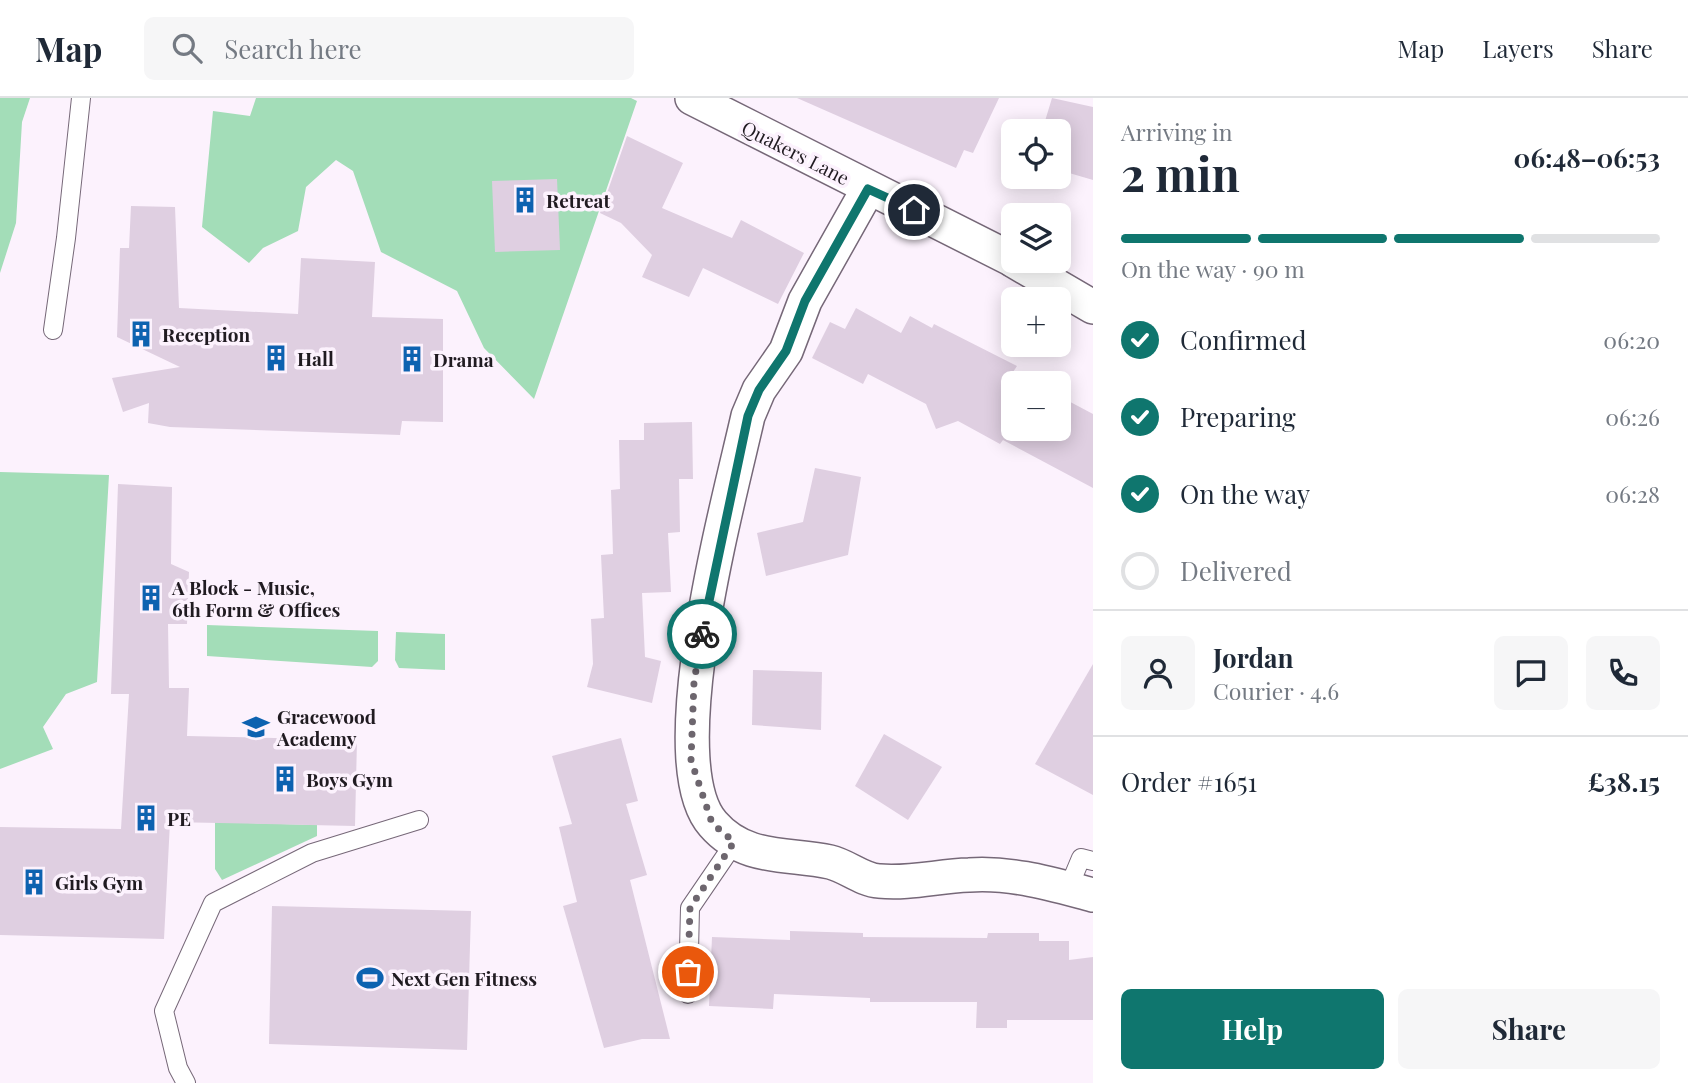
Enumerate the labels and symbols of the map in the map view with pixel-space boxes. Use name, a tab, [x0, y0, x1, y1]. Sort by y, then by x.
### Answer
street label: Quakers Lane	[738, 114, 854, 190]
pin	[884, 180, 944, 240]
building icon: Retreat	[510, 185, 540, 215]
place label: Retreat	[546, 187, 610, 213]
building icon: Reception	[126, 319, 156, 349]
place label: Reception	[162, 321, 251, 347]
building icon: Hall	[261, 343, 291, 373]
building icon: Drama	[397, 344, 427, 374]
place label: Hall	[297, 345, 334, 371]
place label: Drama	[433, 346, 494, 372]
place label: A Block - Music, 6th Form & Offices	[171, 574, 341, 622]
building icon: A Block - Music, 6th Form & Offices	[136, 583, 166, 613]
courier	[667, 599, 737, 669]
place label: Gracewood Academy	[276, 703, 377, 751]
school or university icon: Gracewood Academy	[241, 712, 271, 742]
building icon: Boys Gym	[270, 764, 300, 794]
place label: Boys Gym	[306, 766, 393, 792]
building icon: PE	[131, 803, 161, 833]
place label: PE	[167, 805, 191, 831]
building icon: Girls Gym	[19, 867, 49, 897]
place label: Girls Gym	[55, 869, 143, 895]
pin	[658, 942, 718, 1002]
sports icon: Next Gen Fitness	[355, 963, 385, 993]
place label: Next Gen Fitness	[391, 965, 537, 991]

